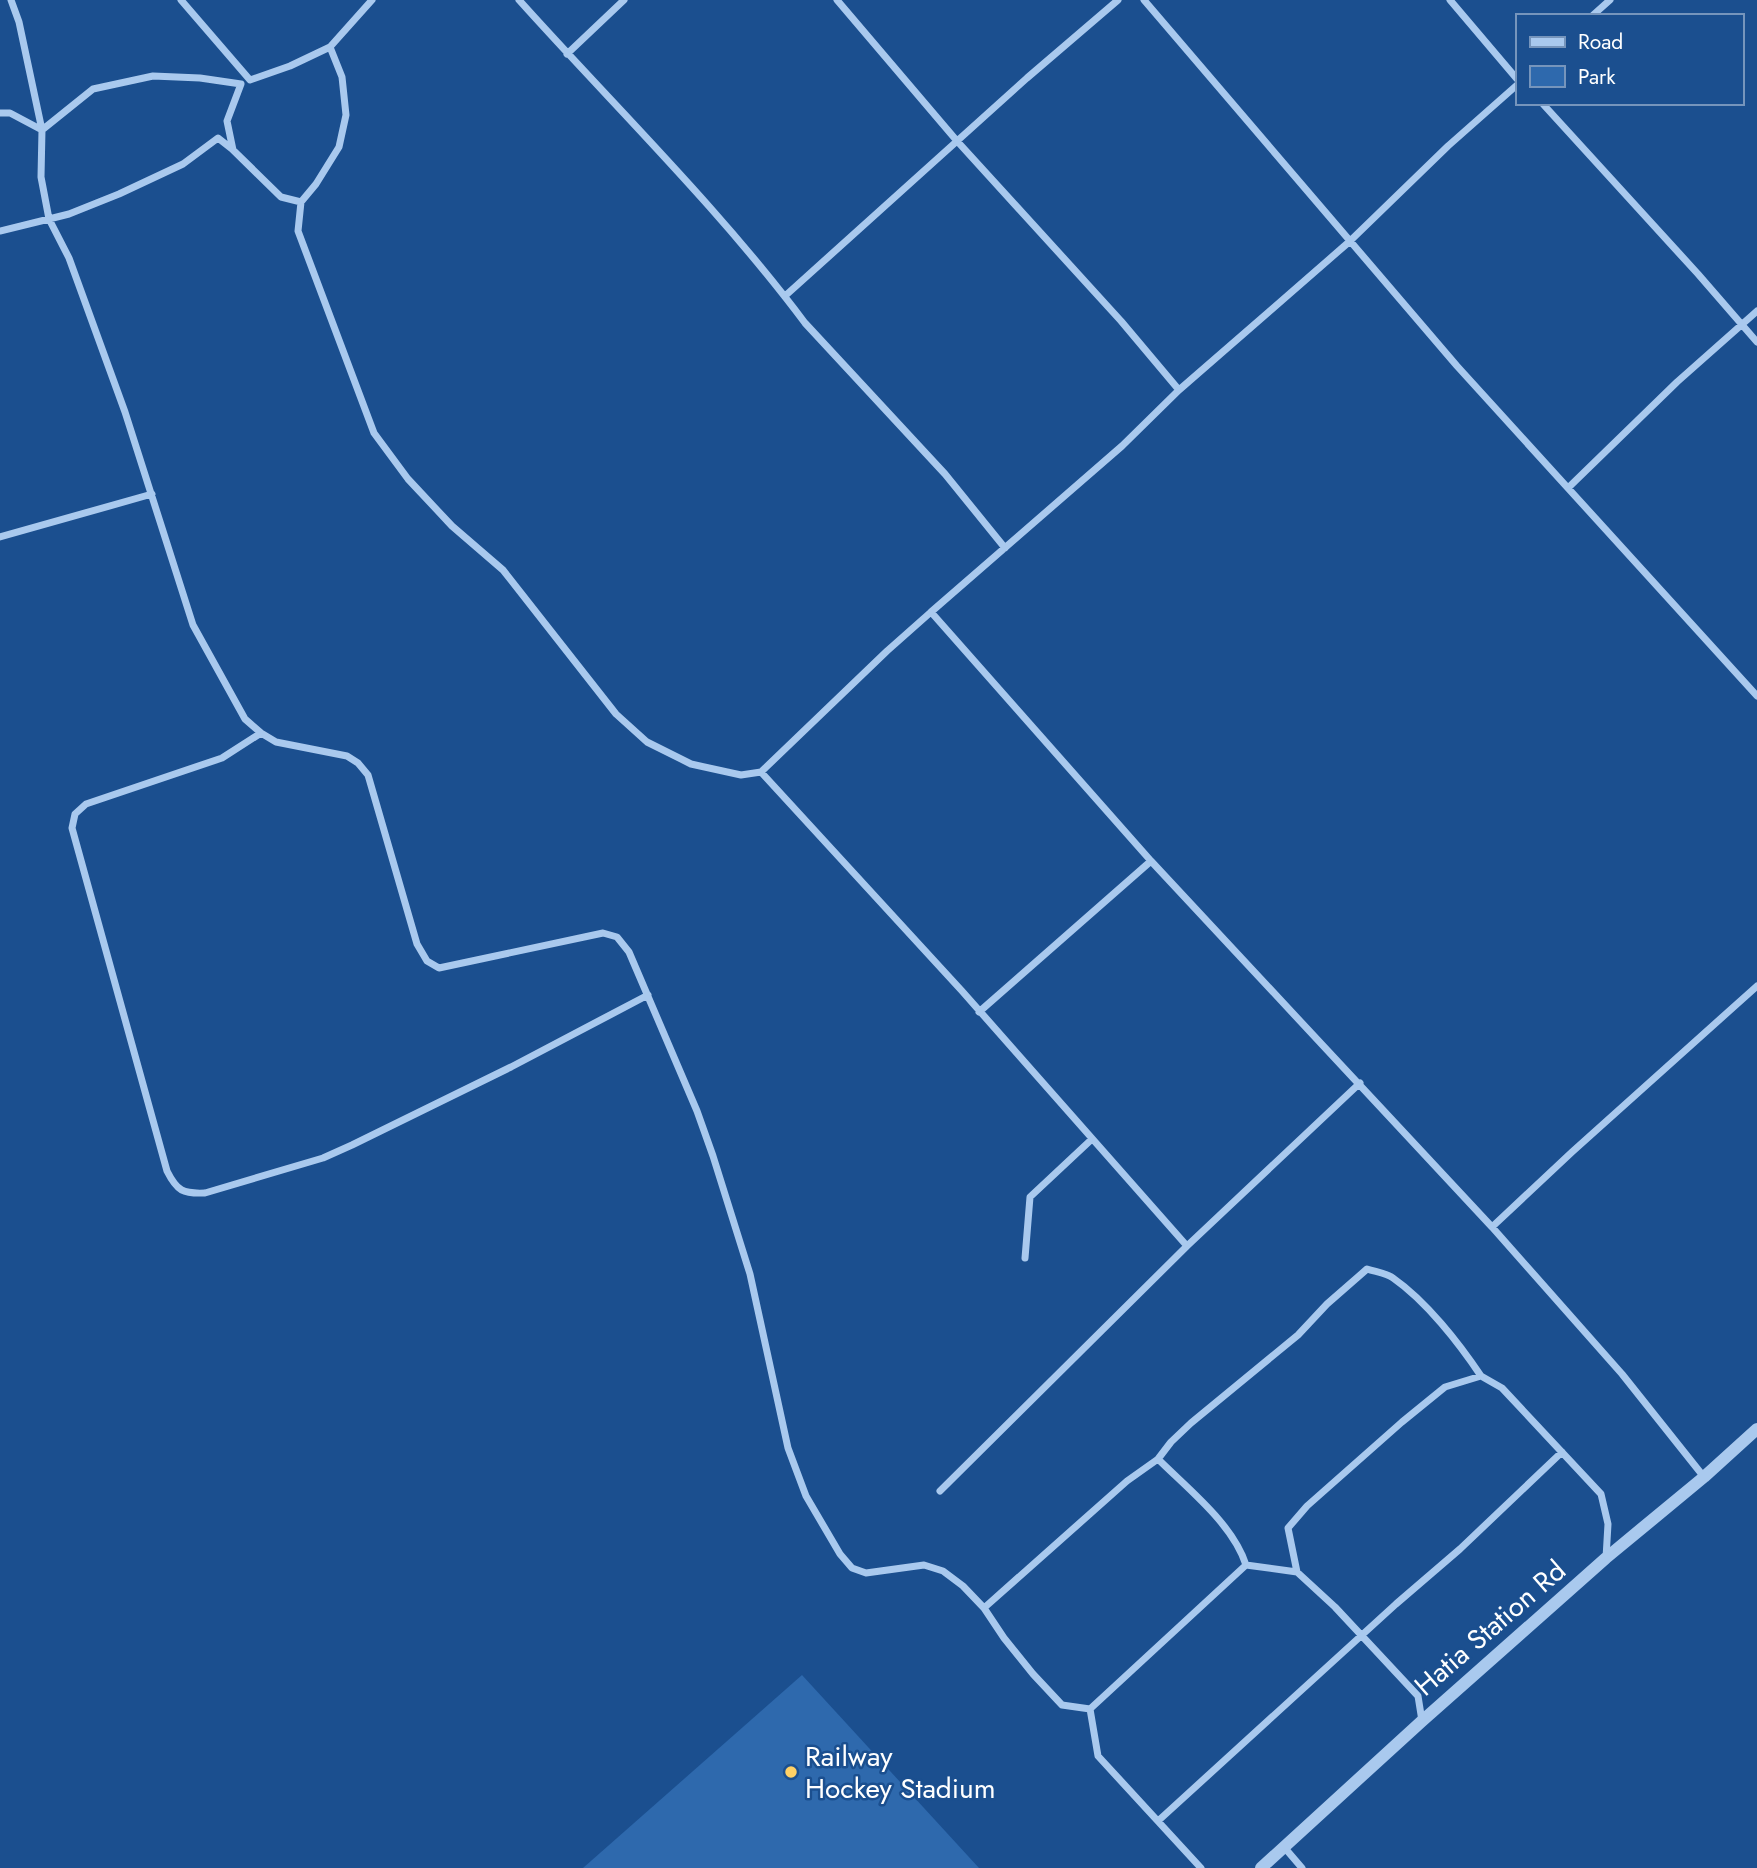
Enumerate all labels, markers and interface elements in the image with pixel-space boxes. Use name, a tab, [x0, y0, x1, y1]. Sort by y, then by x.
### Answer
legend	[1516, 14, 1743, 105]
text: Road	[1578, 27, 1623, 57]
text: Park	[1578, 62, 1616, 92]
street label: Hatia Station Rd	[1405, 1551, 1575, 1705]
place label: Railway Hockey Stadium	[805, 1736, 996, 1809]
marker: Railway Hockey Stadium	[783, 1764, 799, 1780]

